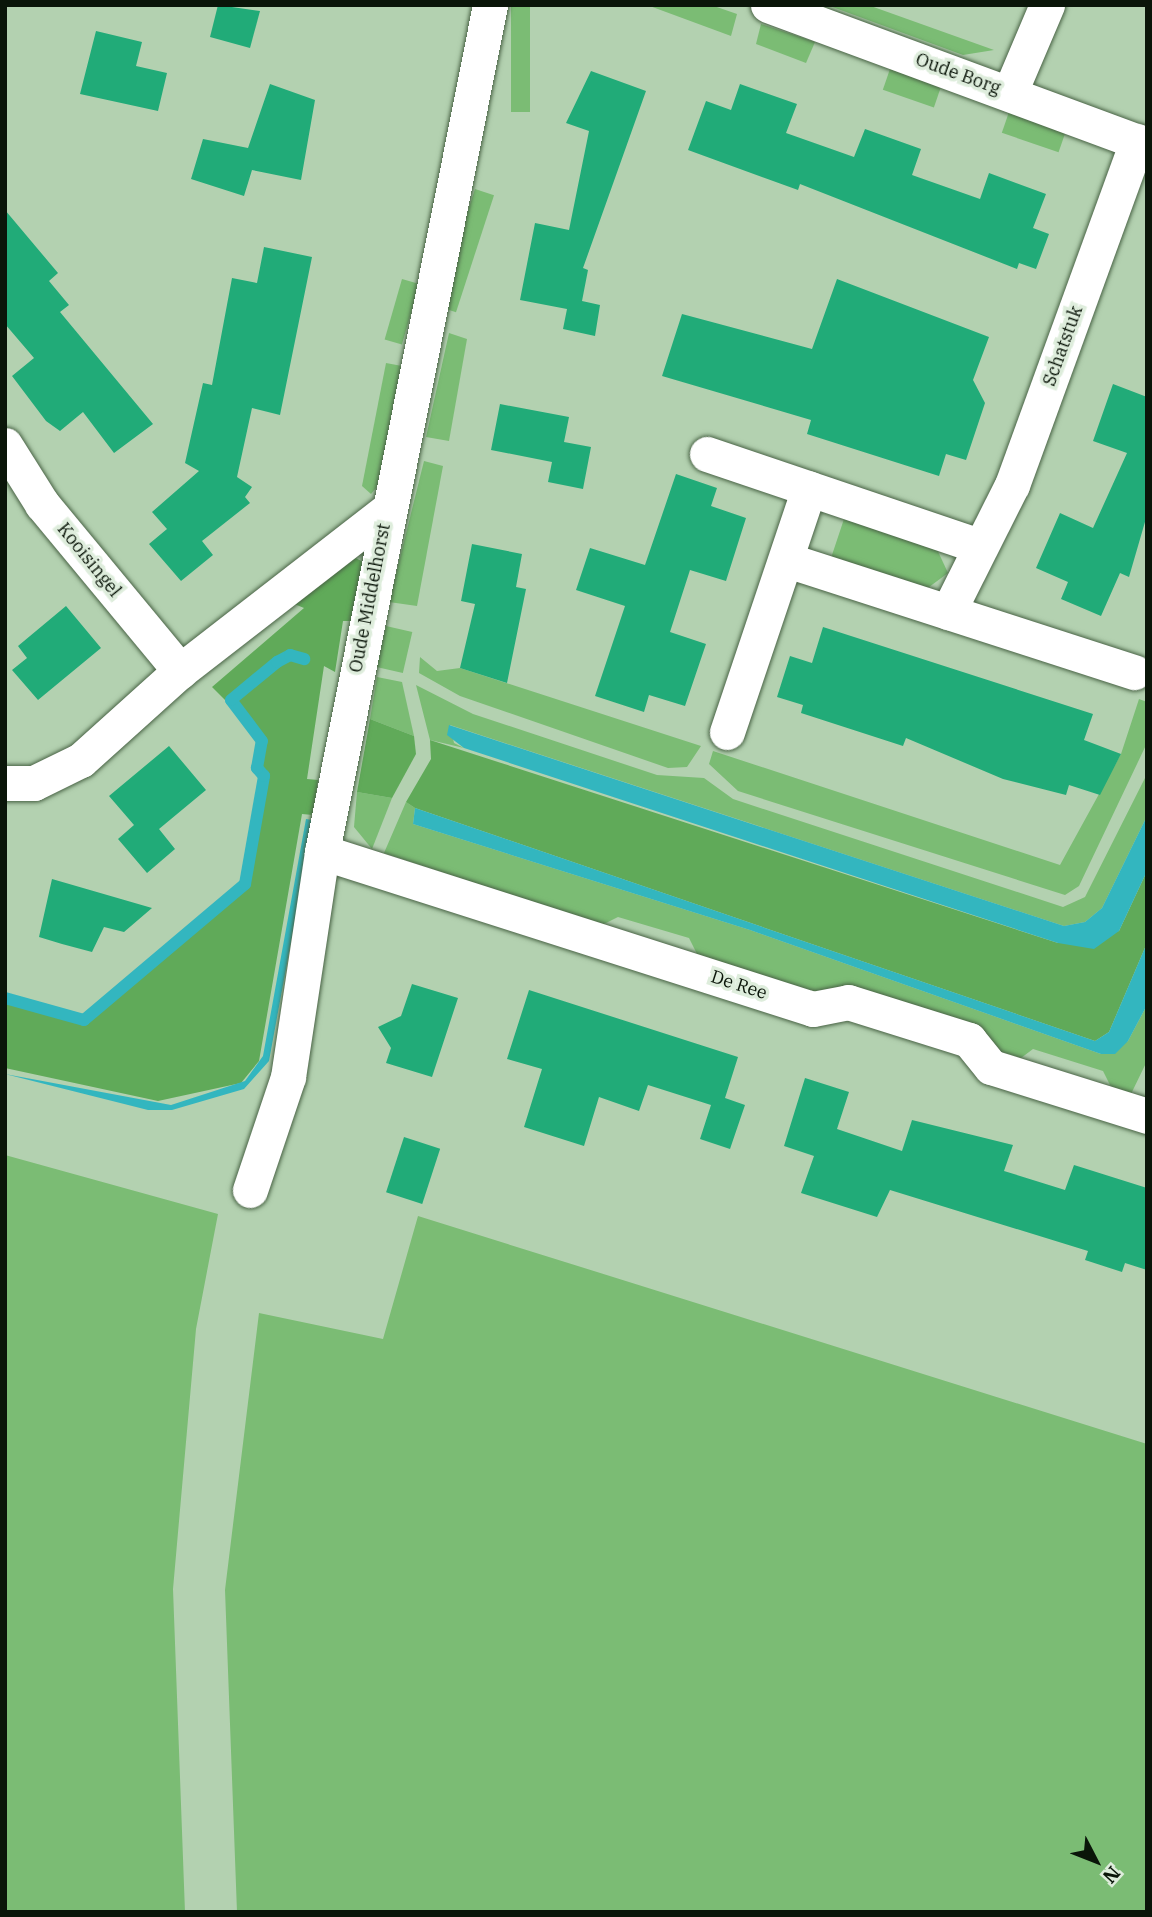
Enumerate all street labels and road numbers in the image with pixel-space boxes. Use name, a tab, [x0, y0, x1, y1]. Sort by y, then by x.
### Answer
street label: Oude Borg	[913, 49, 1003, 99]
street label: Schatstuk	[1039, 303, 1087, 389]
street label: Kooisingel	[53, 519, 125, 601]
street label: Oude Middelhorst	[345, 522, 395, 674]
street label: De Ree	[708, 966, 770, 1004]

